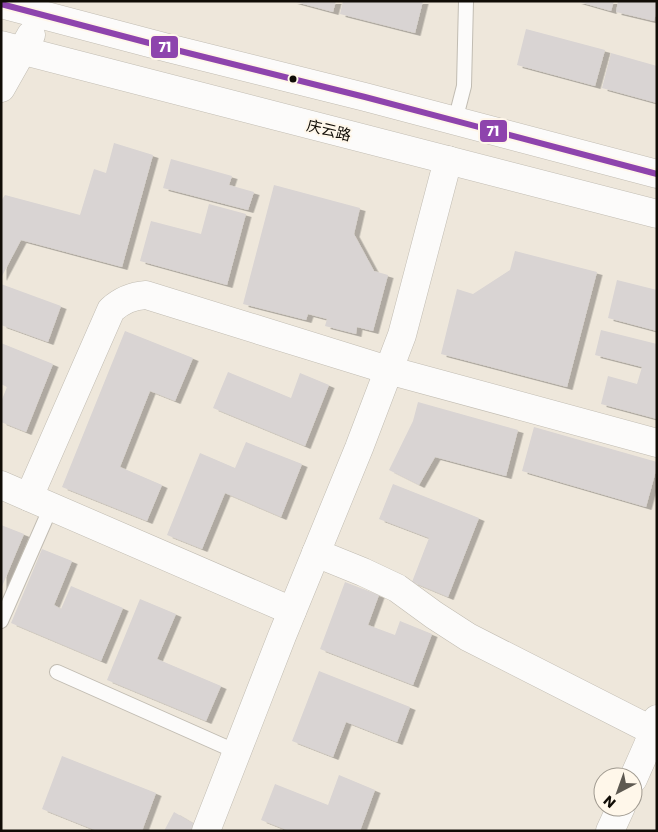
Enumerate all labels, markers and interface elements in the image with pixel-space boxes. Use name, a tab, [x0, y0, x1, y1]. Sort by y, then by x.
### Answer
line badge: 71	[150, 35, 179, 59]
text: 71	[159, 37, 171, 57]
unlabelled marker	[288, 74, 298, 84]
street label: 庆云路	[305, 114, 353, 146]
line badge: 71	[479, 119, 508, 143]
text: 71	[487, 121, 499, 141]
north arrow	[593, 767, 643, 817]
text: N	[599, 791, 620, 813]

